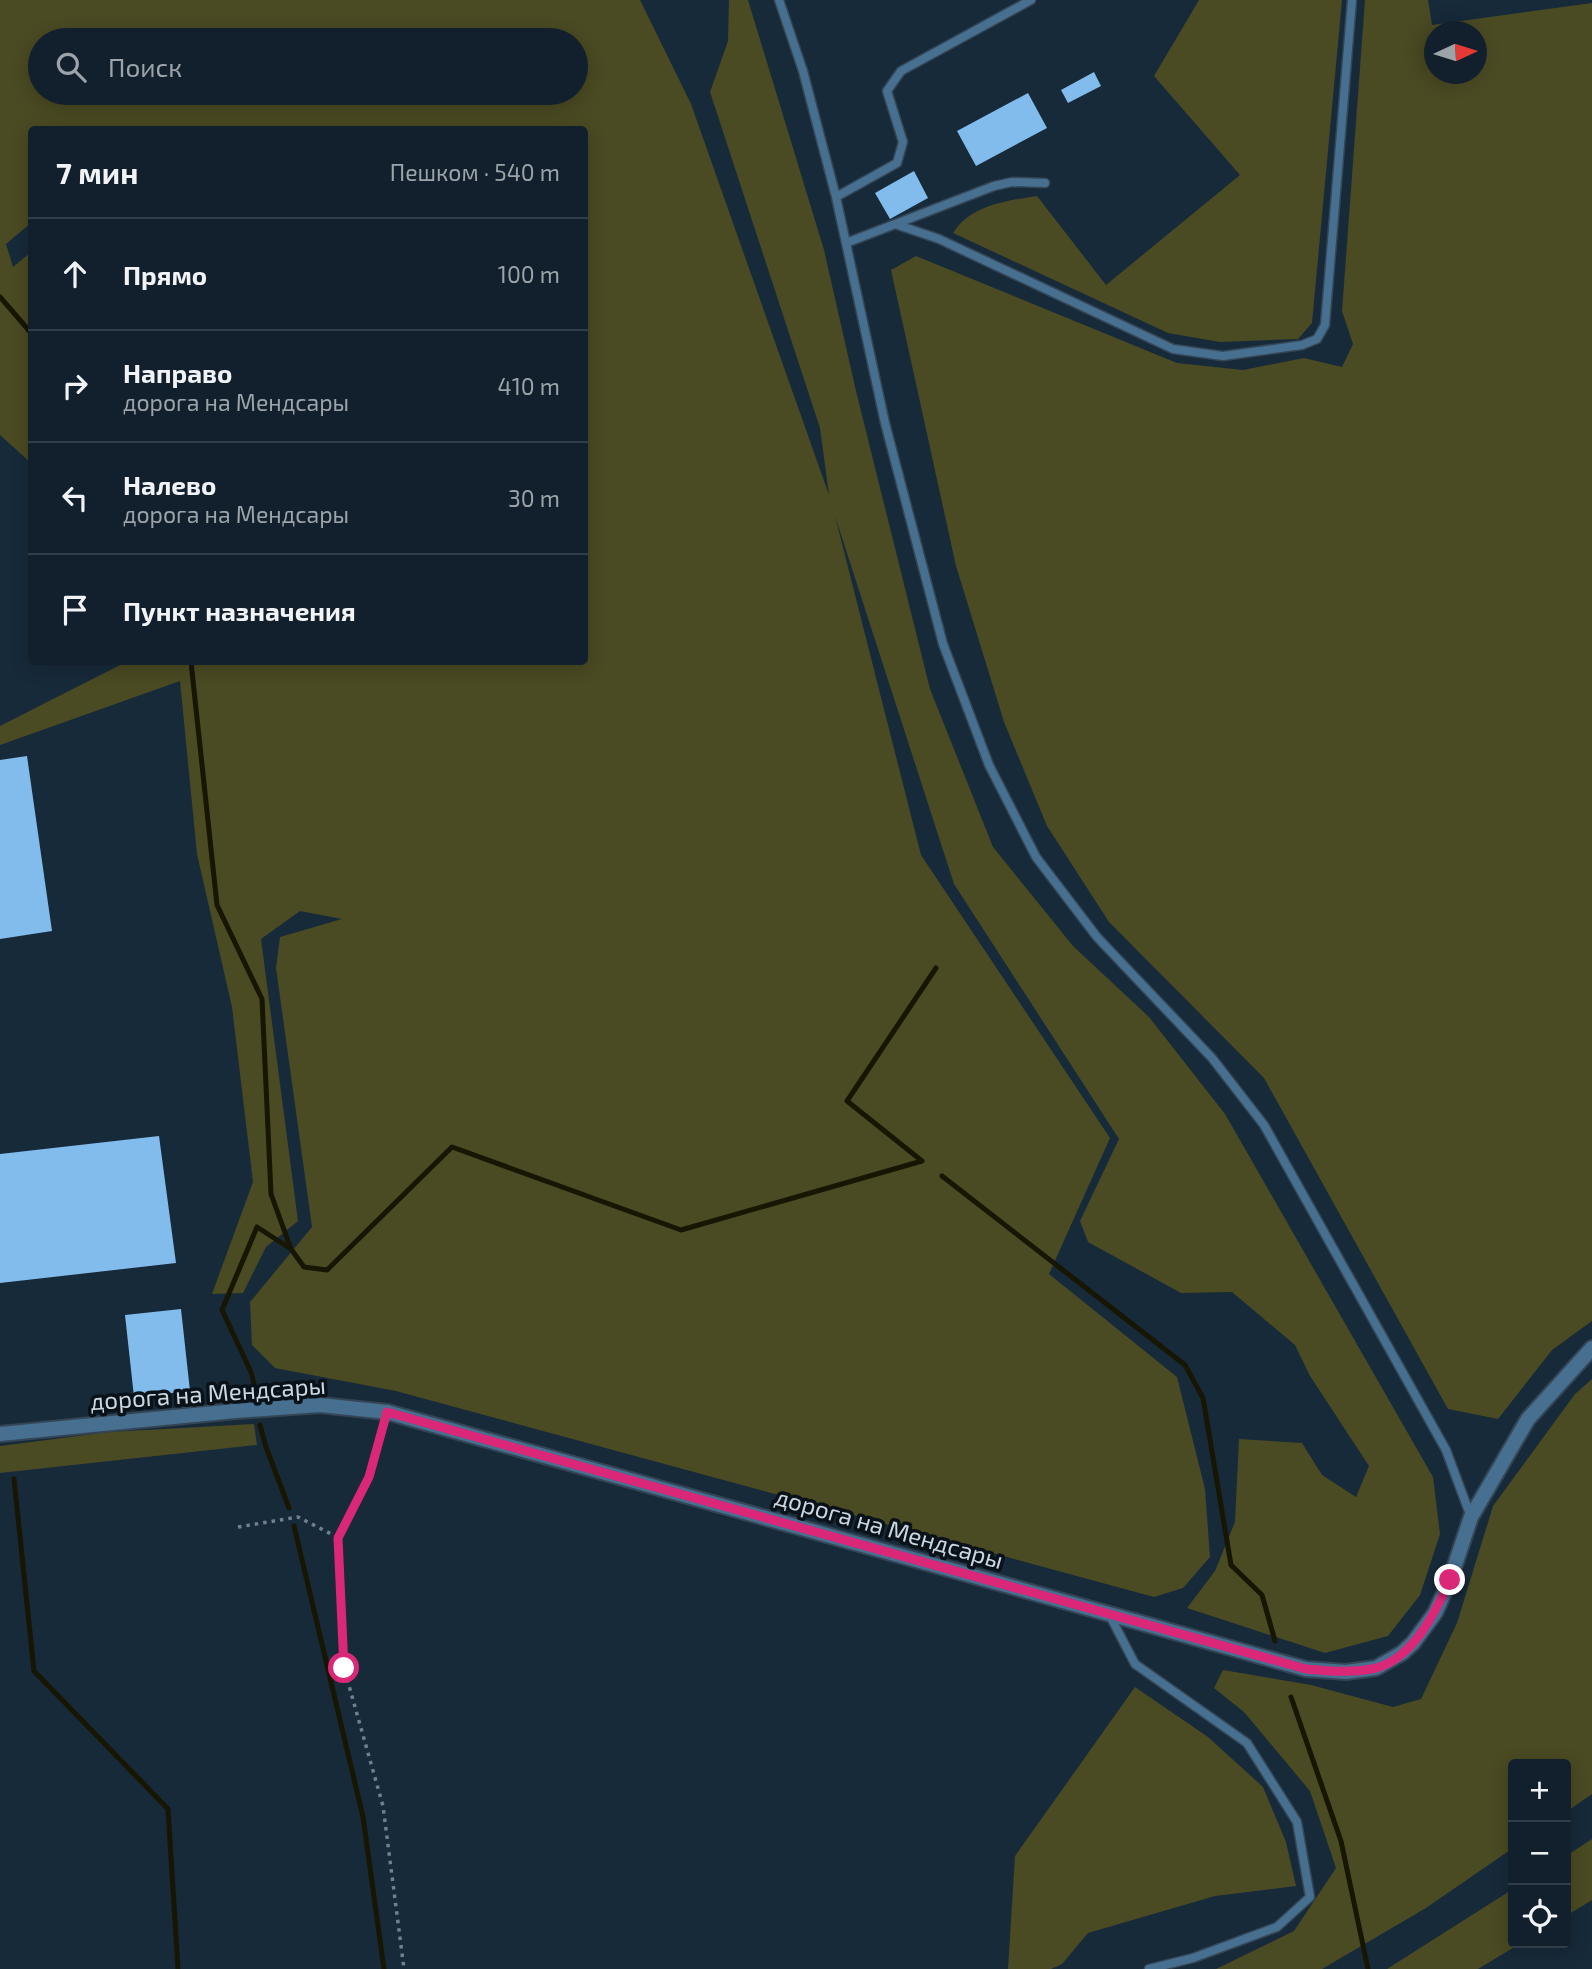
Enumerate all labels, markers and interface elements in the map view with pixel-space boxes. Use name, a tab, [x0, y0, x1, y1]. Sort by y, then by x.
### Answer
north arrow	[1424, 21, 1487, 84]
search box	[28, 28, 588, 105]
icon: search	[52, 48, 90, 86]
text: Поиск	[108, 51, 182, 82]
text: 7 мин	[56, 154, 138, 190]
text: Пешком · 540 m	[390, 158, 560, 186]
icon: ahead	[56, 255, 94, 293]
text: Прямо	[123, 259, 207, 290]
text: 100 m	[498, 260, 560, 288]
text: Направо	[123, 357, 232, 388]
icon: right	[56, 367, 94, 405]
text: 410 m	[498, 372, 560, 400]
text: дорога на Мендсары	[123, 388, 349, 416]
text: Налево	[123, 469, 216, 500]
icon: left	[56, 479, 94, 517]
text: 30 m	[508, 484, 560, 512]
text: дорога на Мендсары	[123, 500, 349, 528]
icon: arrive	[56, 591, 94, 629]
text: Пункт назначения	[123, 595, 356, 626]
street label: дорога на Мендсары	[89, 1370, 327, 1415]
street label: дорога на Мендсары	[772, 1481, 1007, 1574]
route end	[1434, 1564, 1465, 1595]
route start	[328, 1652, 359, 1683]
map controls	[1508, 1759, 1571, 1948]
button: +	[1508, 1759, 1571, 1822]
button: −	[1508, 1822, 1571, 1885]
button: locate	[1508, 1885, 1571, 1948]

